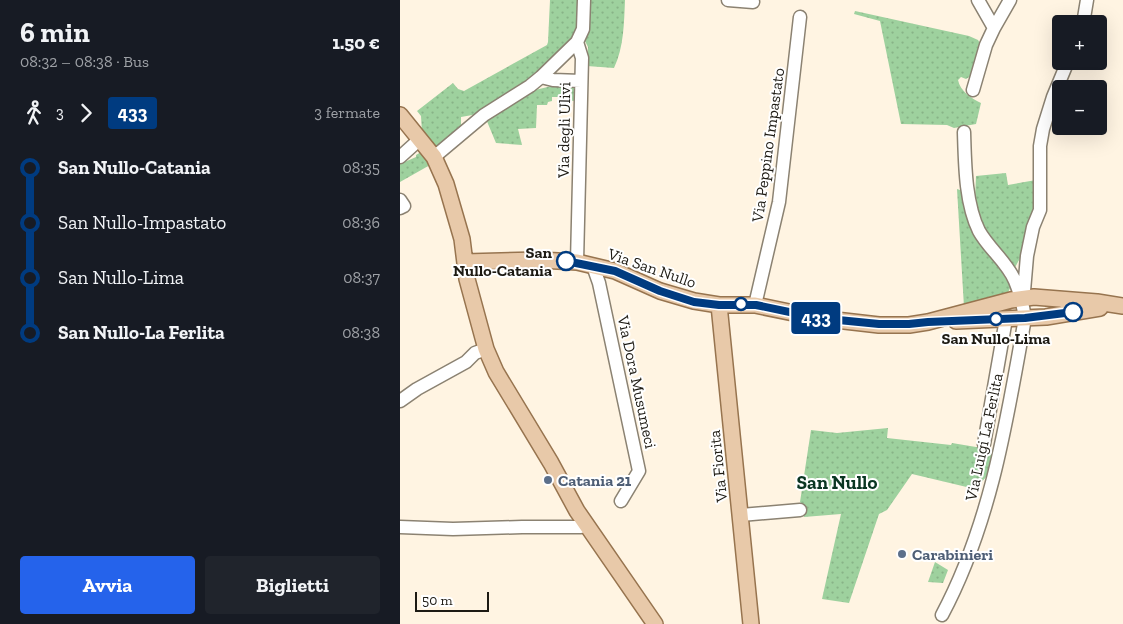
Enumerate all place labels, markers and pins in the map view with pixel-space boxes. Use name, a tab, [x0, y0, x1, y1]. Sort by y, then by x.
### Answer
place label: San Nullo-Catania	[453, 243, 553, 280]
marker: San Nullo-Catania	[556, 251, 576, 271]
unlabelled marker	[734, 297, 748, 311]
unlabelled marker	[1063, 302, 1083, 322]
marker: San Nullo-Lima	[989, 312, 1003, 326]
place label: San Nullo-Lima	[942, 329, 1050, 348]
place label: Catania 21	[558, 471, 632, 490]
marker: Catania 21	[542, 474, 554, 486]
place label: Carabinieri	[912, 545, 993, 564]
marker: Carabinieri	[896, 548, 908, 560]

